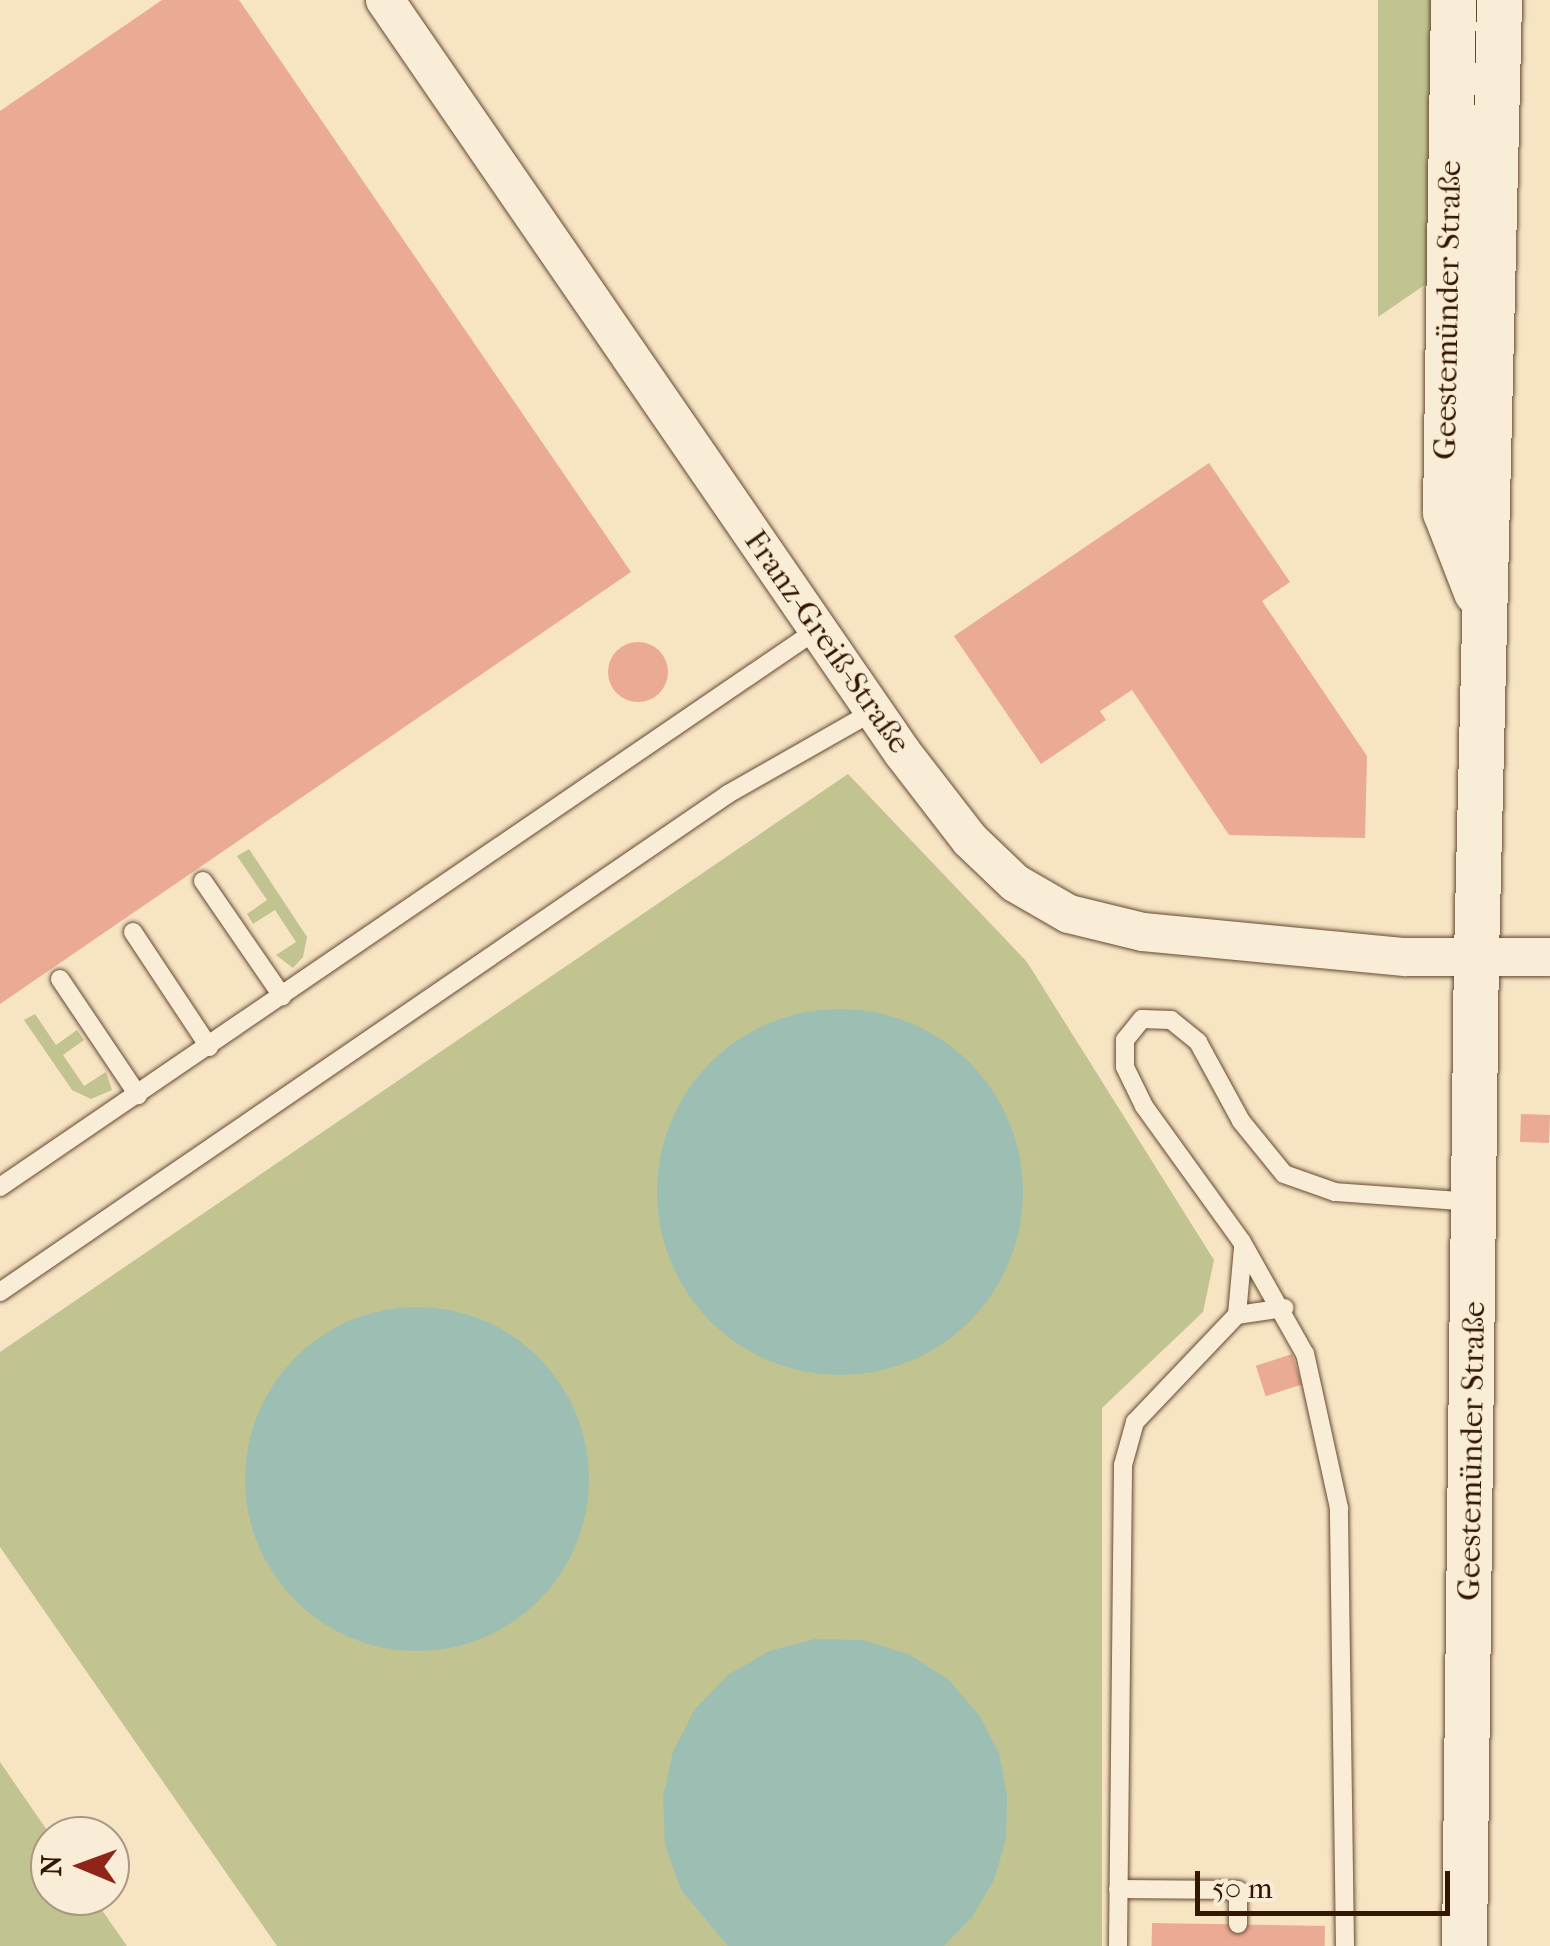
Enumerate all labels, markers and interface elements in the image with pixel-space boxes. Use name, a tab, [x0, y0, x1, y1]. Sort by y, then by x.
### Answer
street label: Geestemünder Straße	[1426, 160, 1470, 460]
street label: Franz-Greiß-Straße	[736, 523, 918, 761]
street label: Geestemünder Straße	[1450, 1301, 1494, 1601]
north arrow	[30, 1816, 130, 1916]
scale bar	[1200, 1851, 1455, 1913]
text: N	[35, 1855, 68, 1876]
text: 50 m	[1212, 1871, 1273, 1906]

